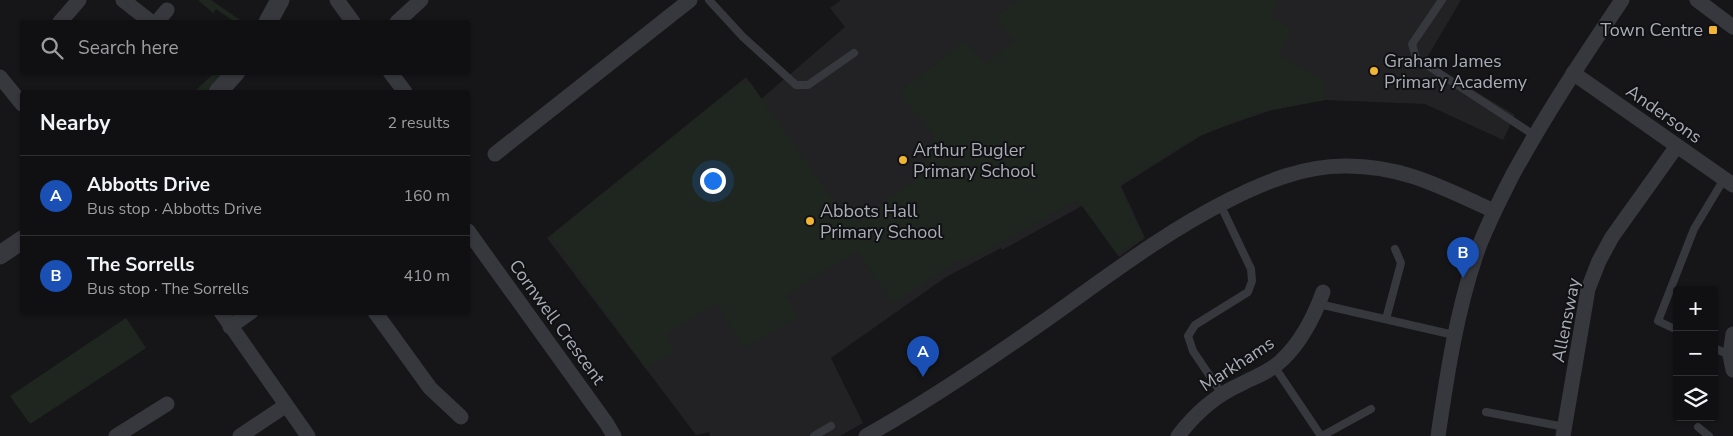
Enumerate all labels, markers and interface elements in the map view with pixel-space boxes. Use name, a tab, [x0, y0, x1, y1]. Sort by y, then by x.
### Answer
place label: Town Centre	[1600, 18, 1703, 42]
search box	[20, 20, 470, 75]
marker: Town Centre	[1707, 24, 1719, 36]
icon: search	[38, 34, 66, 62]
text: Search here	[78, 35, 179, 61]
place label: Graham James Primary Academy	[1384, 49, 1528, 94]
marker: Graham James Primary Academy	[1368, 65, 1380, 77]
street label: Andersons	[1621, 79, 1707, 149]
text: Nearby	[40, 109, 110, 137]
text: 2 results	[388, 112, 450, 134]
place label: Arthur Bugler Primary School	[913, 138, 1036, 183]
marker: Arthur Bugler Primary School	[897, 154, 909, 166]
your location	[700, 168, 726, 194]
text: Abbotts Drive	[87, 172, 210, 198]
text: A	[50, 185, 62, 207]
text: 160 m	[403, 185, 450, 207]
text: Bus stop · Abbotts Drive	[87, 198, 262, 220]
place label: Abbots Hall Primary School	[820, 199, 943, 244]
marker: Abbots Hall Primary School	[804, 215, 816, 227]
pin: B	[1447, 237, 1479, 278]
text: The Sorrells	[87, 252, 195, 278]
street label: Cornwell Crescent	[504, 255, 611, 390]
text: B	[50, 265, 62, 287]
text: 410 m	[403, 265, 450, 287]
street label: Allensway	[1546, 275, 1586, 364]
text: Bus stop · The Sorrells	[87, 278, 249, 300]
map controls	[1673, 286, 1718, 421]
button: +	[1673, 286, 1718, 331]
street label: Markhams	[1195, 331, 1279, 397]
button: −	[1673, 331, 1718, 376]
pin: A	[907, 336, 939, 377]
button: layers	[1673, 376, 1718, 421]

